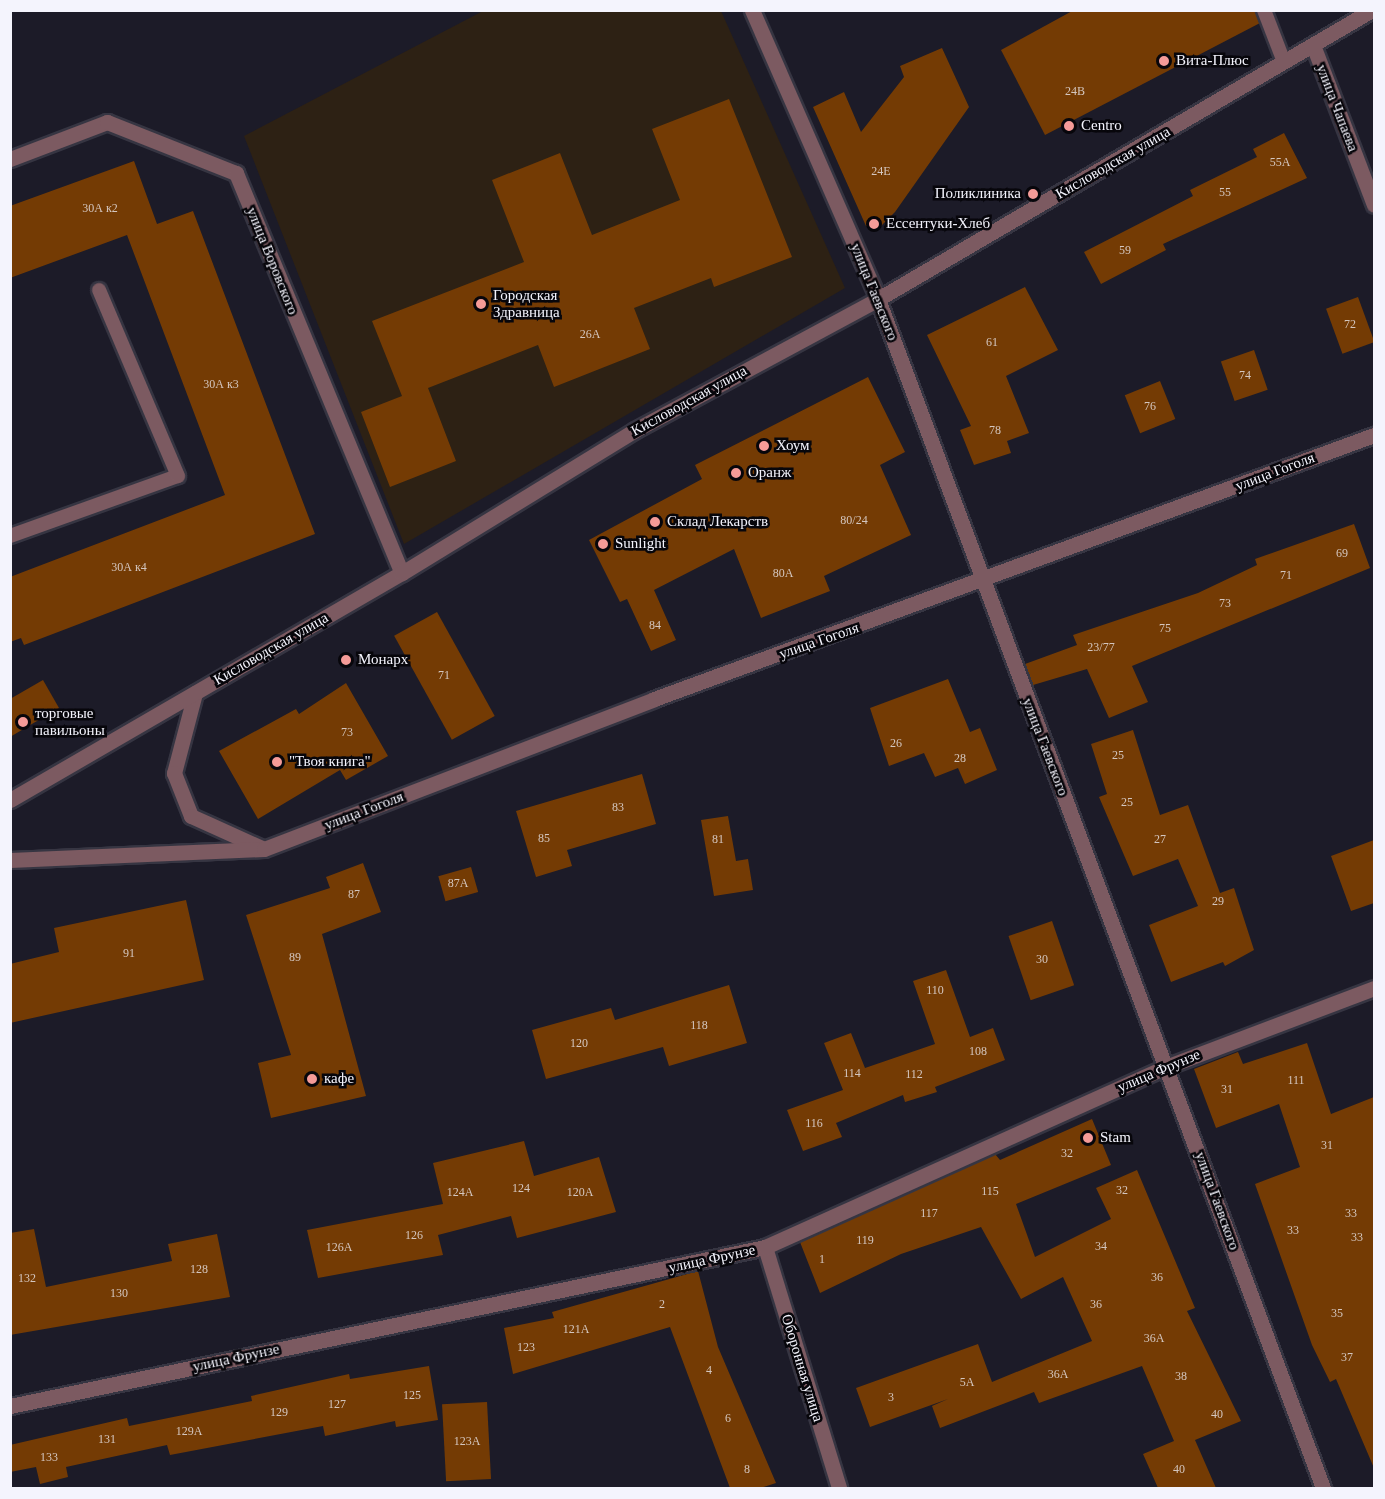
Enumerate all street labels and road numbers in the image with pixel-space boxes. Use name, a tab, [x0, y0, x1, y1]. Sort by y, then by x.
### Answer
street label: улица Чапаева	[1312, 62, 1362, 154]
street label: Кисловодская улица	[1052, 123, 1174, 203]
street label: улица Воровского	[242, 205, 302, 317]
street label: улица Гаевского	[846, 241, 902, 343]
street label: Кисловодская улица	[628, 362, 750, 440]
street label: улица Гоголя	[1233, 449, 1317, 495]
street label: Кисловодская улица	[210, 609, 332, 689]
street label: улица Гоголя	[777, 619, 861, 663]
street label: улица Гаевского	[1018, 696, 1072, 798]
street label: улица Гоголя	[322, 788, 406, 834]
street label: улица Фрунзе	[1115, 1046, 1203, 1096]
street label: улица Гаевского	[1191, 1149, 1243, 1253]
street label: улица Фрунзе	[667, 1241, 757, 1277]
street label: Оборонная улица	[777, 1312, 827, 1424]
street label: улица Фрунзе	[191, 1340, 281, 1376]

